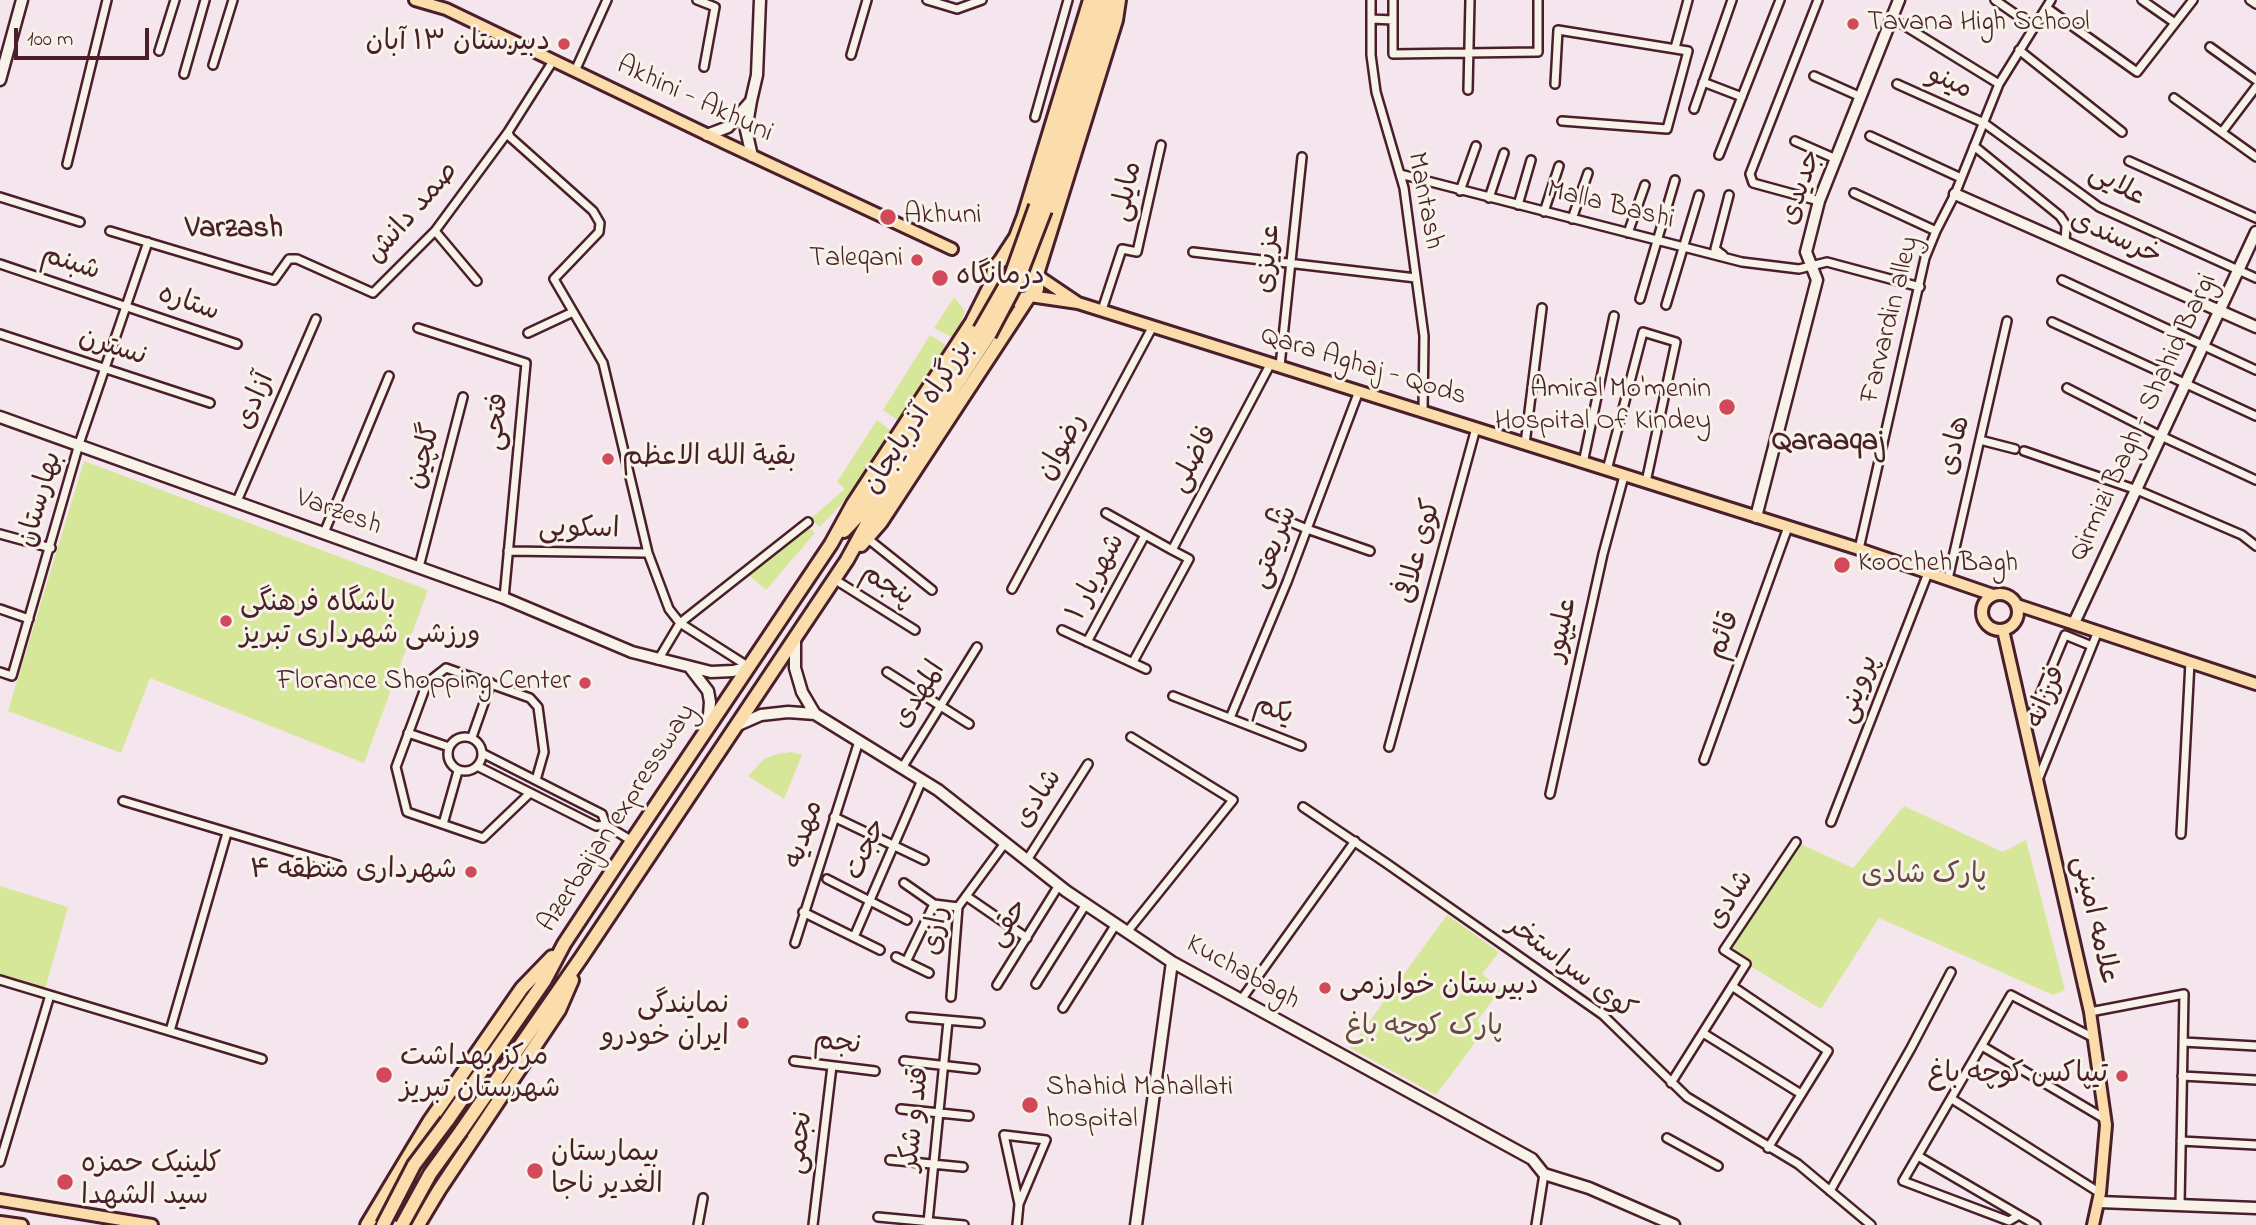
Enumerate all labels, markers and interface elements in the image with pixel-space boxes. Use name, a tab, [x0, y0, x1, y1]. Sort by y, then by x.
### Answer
place label: Tavana High School	[1867, 7, 2090, 41]
scale bar	[18, 14, 152, 58]
marker: Tavana High School	[1845, 16, 1861, 32]
text: 100 m	[27, 25, 73, 55]
place label: دبیرستان ۱۳ آبان	[365, 27, 550, 61]
marker: دبیرستان ۱۳ آبان	[556, 36, 572, 52]
street label: Akhini - Akhuni	[610, 50, 778, 152]
street label: مینو	[1921, 59, 1977, 109]
street label: جدیدی	[1774, 146, 1832, 230]
street label: Mantash	[1397, 150, 1449, 252]
street label: صمد دانش	[361, 156, 467, 272]
street label: علایی	[2082, 158, 2150, 216]
street label: مایلی	[1106, 159, 1152, 225]
street label: Malla Bashi	[1543, 175, 1677, 239]
place label: Akhuni	[904, 200, 982, 234]
street label: خرسندی	[2064, 205, 2166, 275]
marker: Akhuni	[878, 207, 898, 227]
district label: Varzash	[185, 213, 283, 249]
street label: عزیزی	[1250, 223, 1290, 295]
street label: Farvardin alley	[1855, 233, 1929, 407]
street label: شبنم	[36, 240, 104, 290]
place label: Taleqani	[809, 243, 903, 277]
marker: Taleqani	[909, 252, 925, 268]
place label: درمانگاه	[956, 261, 1045, 295]
marker: درمانگاه	[930, 268, 950, 288]
street label: Qirmizi Bagh - Shahid Bargi	[2064, 269, 2226, 567]
street label: ستاره	[153, 279, 223, 331]
street label: Qara Aghaj - Qods	[1256, 321, 1470, 415]
street label: نسترن	[74, 322, 150, 376]
street label: بزرگراه آذربایجان	[857, 334, 983, 502]
street label: آزادی	[230, 368, 284, 436]
place label: Amiral Mo'menin Hospital Of Kindey	[1495, 374, 1711, 440]
street label: فتحی	[480, 392, 518, 452]
marker: Amiral Mo'menin Hospital Of Kindey	[1717, 397, 1737, 417]
street label: رضوان	[1032, 408, 1096, 488]
street label: هادی	[1934, 413, 1980, 479]
street label: گلچین	[401, 421, 451, 493]
street label: فاضلی	[1164, 421, 1228, 499]
district label: Qaraaqaj	[1772, 426, 1884, 462]
place label: بقیة الله الاعظم	[622, 442, 796, 476]
street label: بهارستان	[12, 448, 72, 552]
marker: بقیة الله الاعظم	[600, 451, 616, 467]
street label: Varzesh	[291, 483, 385, 545]
street label: کوی علافی	[1391, 496, 1451, 608]
street label: شریعتی	[1245, 502, 1307, 594]
street label: اسکویی	[538, 513, 620, 549]
street label: شهریار ۱	[1061, 529, 1135, 627]
place label: Koocheh Bagh	[1858, 548, 2018, 582]
marker: Koocheh Bagh	[1832, 555, 1852, 575]
street label: پنجم	[853, 558, 919, 616]
place label: باشگاه فرهنگی ورزشی شهرداری تبریز	[240, 588, 480, 654]
street label: علیپور	[1541, 595, 1587, 665]
street label: قائم	[1702, 607, 1750, 665]
marker: باشگاه فرهنگی ورزشی شهرداری تبریز	[218, 613, 234, 629]
street label: پروینی	[1832, 651, 1888, 729]
street label: المهدی	[887, 656, 955, 736]
street label: فرزانه	[2020, 662, 2076, 734]
place label: Florance Shopping Center	[277, 666, 571, 700]
marker: Florance Shopping Center	[577, 675, 593, 691]
street label: یکم	[1248, 689, 1298, 735]
street label: Azerbaijan expressway	[533, 698, 705, 940]
street label: شادی	[1008, 764, 1072, 836]
street label: مهدیه	[779, 797, 833, 873]
street label: حجت	[840, 814, 896, 886]
street label: علامه امینی	[2062, 853, 2124, 989]
place label: شهرداری منطقه ۴	[250, 855, 457, 889]
park label: پارک شادی	[1861, 860, 1987, 894]
marker: شهرداری منطقه ۴	[463, 864, 479, 880]
street label: شادی	[1701, 865, 1763, 937]
street label: حقی	[982, 894, 1038, 954]
street label: رازی	[918, 904, 958, 958]
street label: کوی سراستخر	[1499, 911, 1641, 1029]
street label: Kuchabagh	[1179, 929, 1305, 1019]
place label: دبیرستان خوارزمی	[1339, 971, 1539, 1005]
marker: دبیرستان خوارزمی	[1317, 980, 1333, 996]
place label: نمایندگی ایران خودرو	[601, 990, 729, 1056]
park label: پارک کوچه باغ	[1345, 1012, 1503, 1046]
marker: نمایندگی ایران خودرو	[735, 1015, 751, 1031]
street label: نجم	[811, 1025, 863, 1065]
place label: مرکز بهداشت شهرستان تبریز	[400, 1042, 560, 1108]
place label: تیپاکس کوچه باغ	[1928, 1059, 2108, 1093]
marker: مرکز بهداشت شهرستان تبریز	[374, 1065, 394, 1085]
street label: قند و شکر	[895, 1065, 939, 1173]
marker: تیپاکس کوچه باغ	[2114, 1068, 2130, 1084]
place label: Shahid Mahallati hospital	[1046, 1072, 1233, 1138]
marker: Shahid Mahallati hospital	[1020, 1095, 1040, 1115]
street label: نجمی	[781, 1109, 823, 1177]
place label: بیمارستان الغدیر ناجا	[551, 1138, 663, 1204]
place label: کلینیک حمزه سید الشهدا	[81, 1149, 222, 1215]
marker: بیمارستان الغدیر ناجا	[525, 1161, 545, 1181]
marker: کلینیک حمزه سید الشهدا	[55, 1172, 75, 1192]

